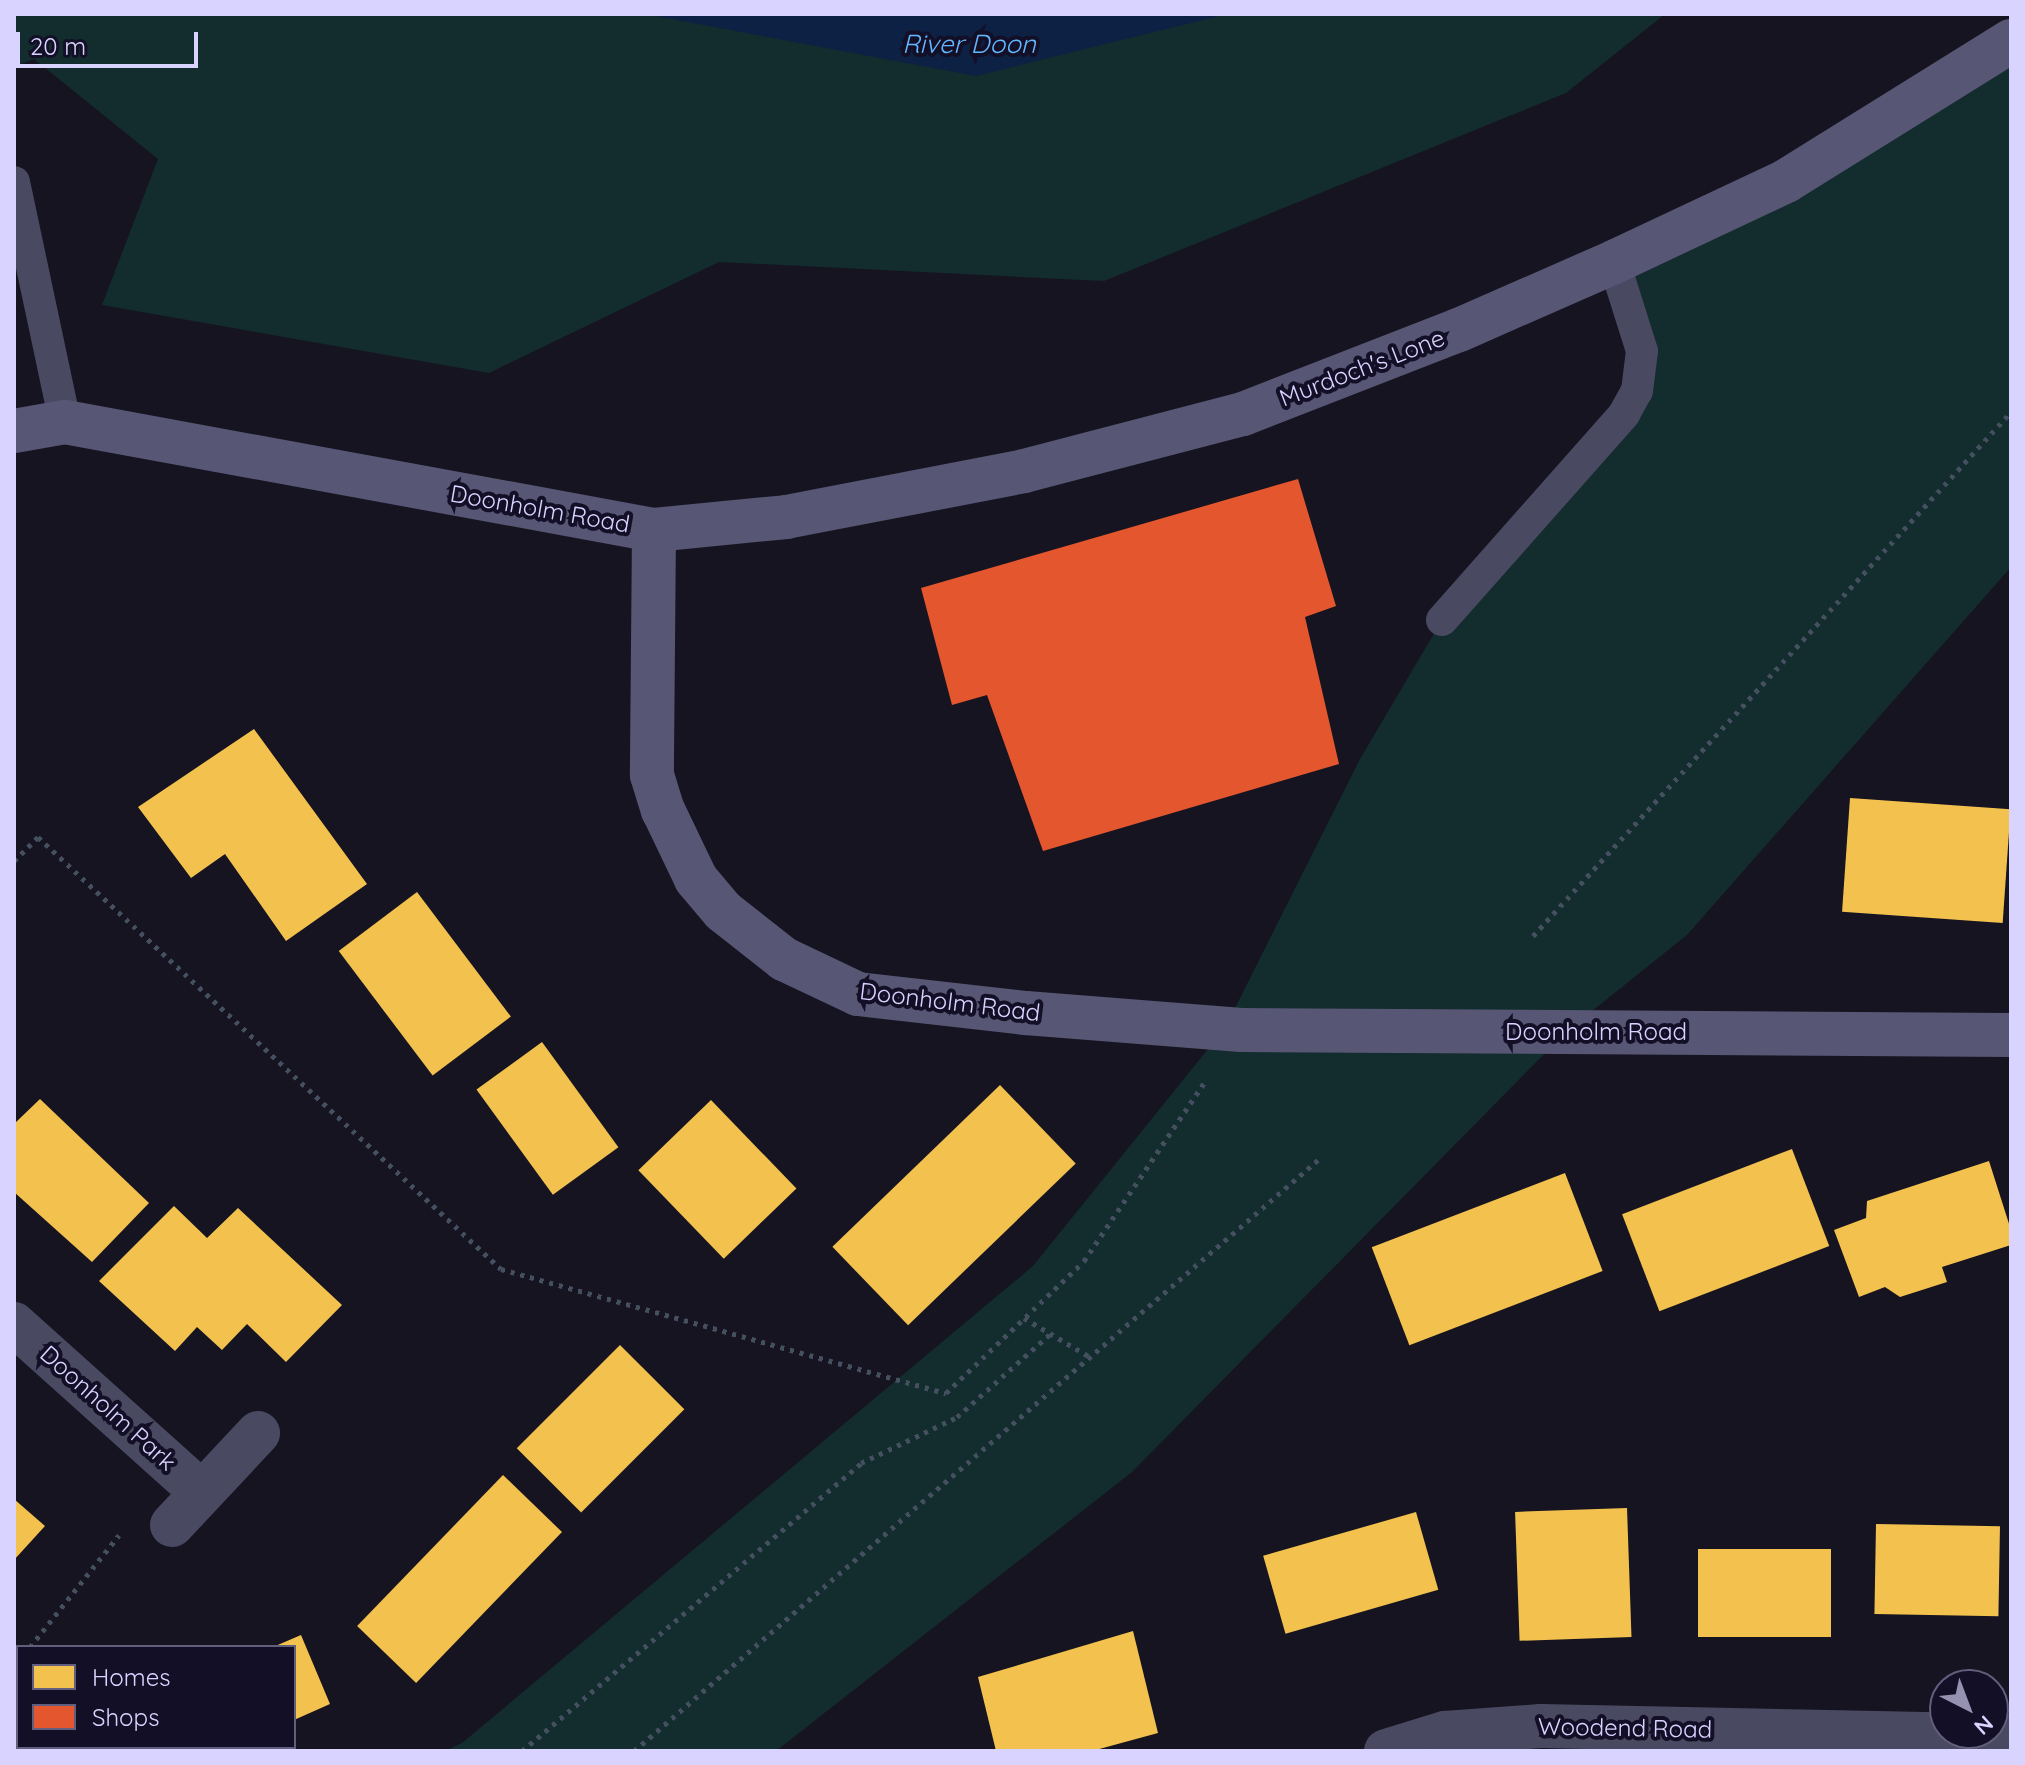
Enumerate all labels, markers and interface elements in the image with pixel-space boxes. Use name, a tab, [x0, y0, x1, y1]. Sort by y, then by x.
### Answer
scale bar	[20, 16, 202, 66]
water label: River Doon	[902, 28, 1036, 60]
text: 20 m	[30, 31, 86, 61]
street label: Murdoch's Lone	[1275, 323, 1449, 413]
street label: Doonholm Road	[448, 479, 632, 539]
street label: Doonholm Road	[858, 977, 1042, 1027]
street label: Doonholm Road	[1505, 1018, 1687, 1046]
street label: Doonholm Park	[34, 1339, 182, 1477]
legend	[16, 1645, 296, 1749]
text: Homes	[92, 1662, 170, 1692]
north arrow	[1929, 1669, 2009, 1749]
text: Shops	[92, 1702, 159, 1732]
text: N	[1968, 1710, 1999, 1741]
street label: Woodend Road	[1538, 1712, 1712, 1744]

